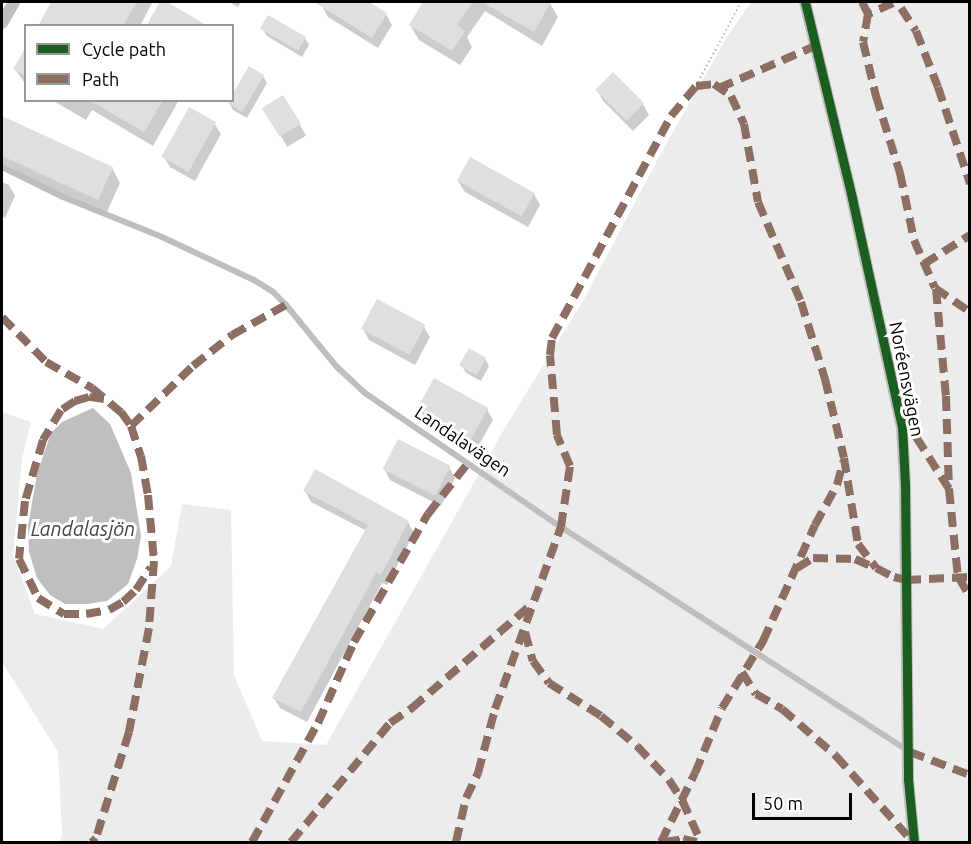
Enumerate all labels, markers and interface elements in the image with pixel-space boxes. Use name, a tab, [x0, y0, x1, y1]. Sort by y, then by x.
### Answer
legend	[24, 24, 234, 102]
text: Cycle path	[82, 39, 166, 59]
text: Path	[82, 69, 119, 89]
street label: Noréensvägen	[885, 320, 929, 438]
street label: Landalavägen	[411, 401, 515, 481]
water label: Landalasjön	[31, 516, 135, 540]
scale bar	[755, 781, 856, 819]
text: 50 m	[763, 793, 803, 813]

